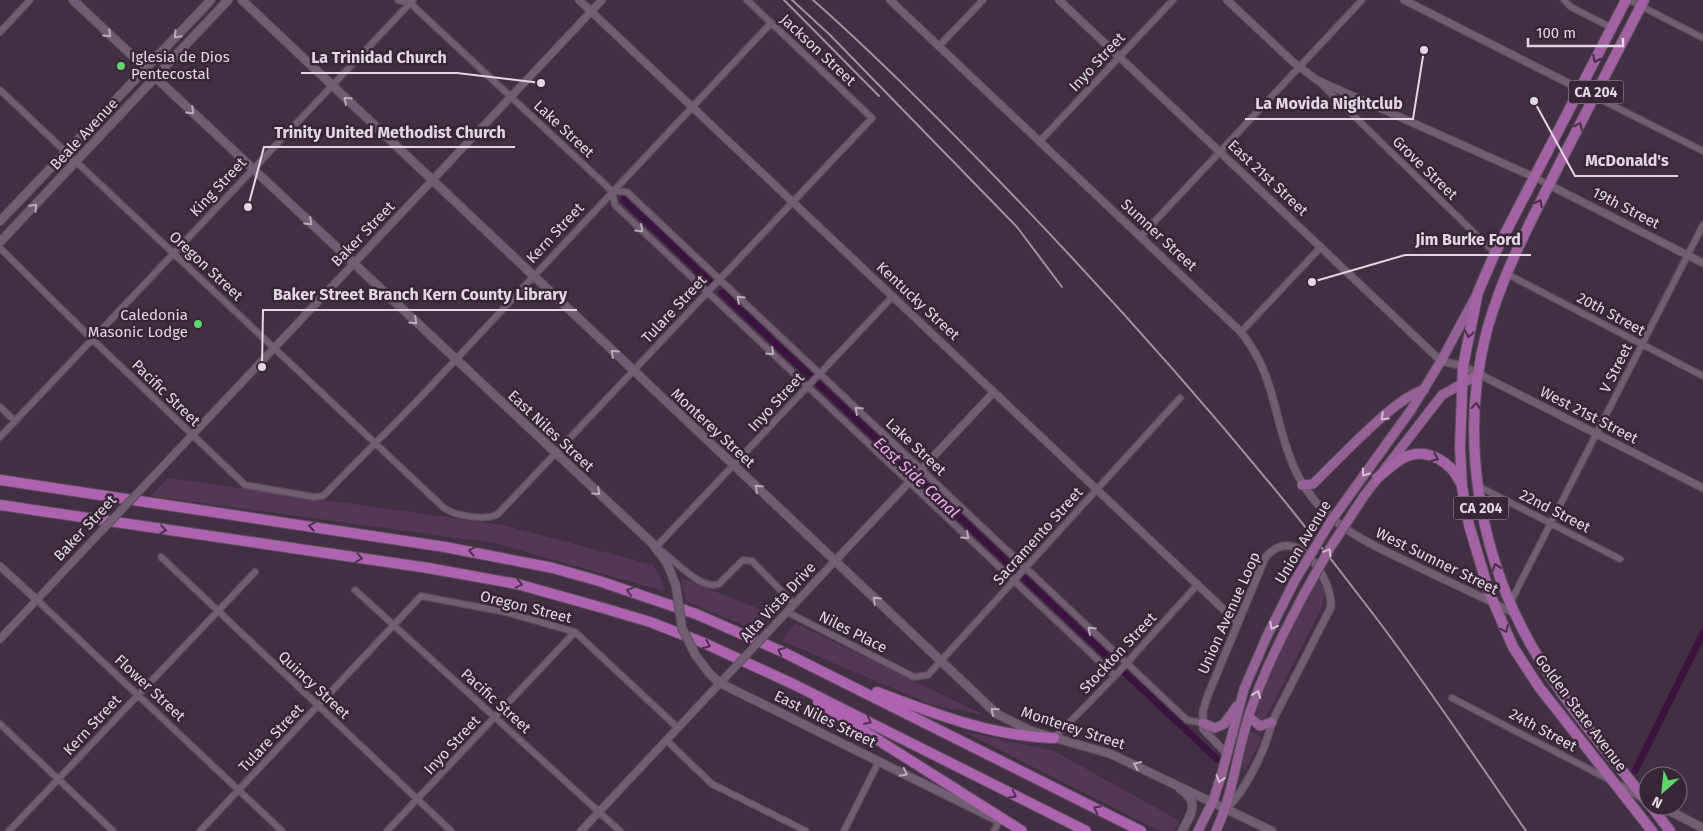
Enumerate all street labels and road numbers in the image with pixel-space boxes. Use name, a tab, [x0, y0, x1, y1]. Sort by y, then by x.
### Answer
street label: Jackson Street	[776, 10, 860, 90]
street label: Inyo Street	[1065, 28, 1129, 95]
road number: CA 204	[1568, 80, 1624, 104]
street label: Beale Avenue	[46, 94, 122, 174]
street label: Lake Street	[530, 97, 598, 162]
street label: Grove Street	[1389, 132, 1462, 204]
street label: East 21st Street	[1224, 136, 1312, 220]
street label: King Street	[186, 153, 250, 220]
street label: 19th Street	[1589, 183, 1663, 233]
street label: Sumner Street	[1117, 195, 1201, 275]
street label: Baker Street	[328, 197, 399, 270]
street label: Kern Street	[522, 199, 588, 267]
street label: Oregon Street	[166, 227, 247, 305]
street label: Kentucky Street	[873, 258, 964, 344]
street label: Tulare Street	[638, 271, 710, 347]
street label: 20th Street	[1574, 289, 1649, 340]
street label: V Street	[1596, 340, 1636, 396]
street label: Pacific Street	[128, 356, 204, 430]
street label: Inyo Street	[744, 368, 808, 435]
street label: West 21st Street	[1537, 383, 1641, 448]
street label: Monterey Street	[667, 385, 759, 472]
street label: East Niles Street	[504, 387, 598, 476]
street label: Lake Street	[882, 415, 950, 480]
street label: Sacramento Street	[989, 483, 1087, 589]
street label: 22nd Street	[1516, 485, 1594, 537]
street label: Baker Street	[50, 491, 120, 565]
road number: CA 204	[1454, 496, 1508, 520]
street label: Union Avenue	[1271, 497, 1335, 587]
street label: West Sumner Street	[1373, 524, 1502, 599]
street label: Union Avenue Loop	[1194, 549, 1264, 677]
street label: Alta Vista Drive	[736, 558, 820, 646]
street label: Oregon Street	[478, 587, 574, 627]
street label: Niles Place	[816, 607, 890, 657]
street label: Stockton Street	[1076, 608, 1161, 697]
street label: Quincy Street	[274, 647, 354, 723]
street label: Flower Street	[111, 651, 189, 726]
street label: Golden State Avenue	[1531, 651, 1631, 775]
street label: Pacific Street	[457, 665, 535, 737]
street label: East Niles Street	[771, 687, 879, 752]
street label: Kern Street	[59, 691, 125, 759]
street label: Tulare Street	[235, 700, 307, 776]
street label: Monterey Street	[1019, 703, 1128, 753]
street label: 24th Street	[1506, 705, 1580, 756]
street label: Inyo Street	[420, 711, 484, 778]

